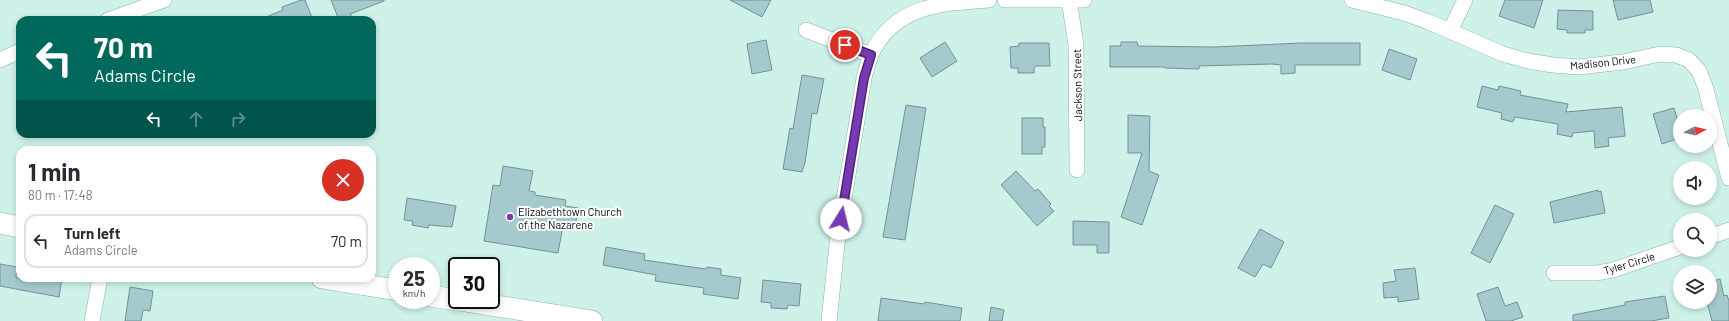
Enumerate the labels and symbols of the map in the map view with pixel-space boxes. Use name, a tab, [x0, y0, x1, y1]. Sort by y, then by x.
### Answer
pin	[828, 28, 862, 62]
street label: Jackson Street	[1070, 49, 1084, 121]
street label: Madison Drive	[1569, 52, 1637, 72]
north arrow	[1673, 109, 1717, 153]
position arrow	[820, 198, 862, 240]
place label: Elizabethtown Church of the Nazarene	[518, 205, 622, 231]
marker: Elizabethtown Church of the Nazarene	[505, 212, 515, 222]
street label: Tyler Circle	[1602, 249, 1656, 277]
speed limit sign: 30	[448, 257, 500, 309]

